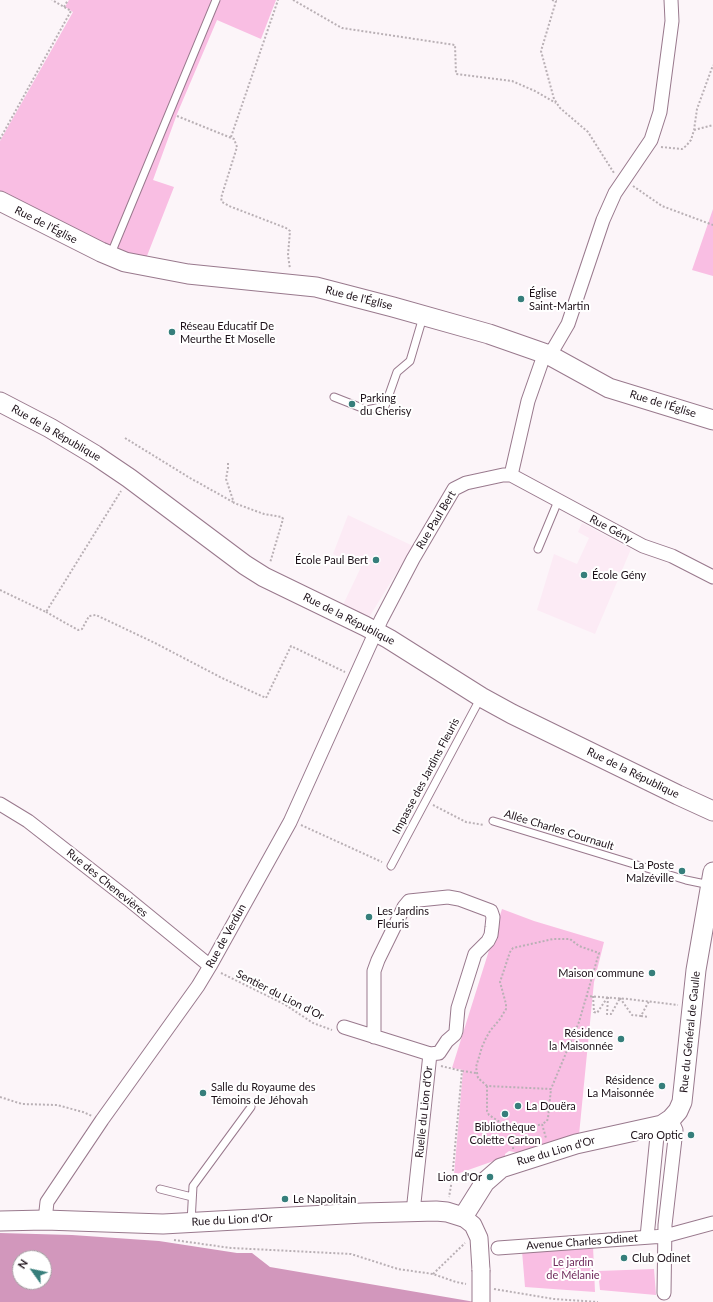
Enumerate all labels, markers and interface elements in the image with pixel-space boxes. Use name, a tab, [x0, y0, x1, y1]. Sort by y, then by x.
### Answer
street label: Rue de l'Église	[12, 204, 80, 246]
street label: Rue de l'Église	[324, 283, 394, 313]
place label: Église Saint-Martin	[529, 286, 590, 312]
marker: Église Saint-Martin	[516, 294, 526, 304]
place label: Réseau Educatif De Meurthe Et Moselle	[180, 319, 275, 345]
marker: Réseau Educatif De Meurthe Et Moselle	[167, 327, 177, 337]
street label: Rue de l'Église	[628, 388, 698, 420]
place label: Parking du Cherisy	[360, 391, 411, 417]
marker: Parking du Cherisy	[347, 399, 357, 409]
street label: Rue de la République	[9, 402, 103, 464]
street label: Rue Paul Bert	[413, 488, 459, 552]
street label: Rue Gény	[587, 512, 635, 546]
place label: École Paul Bert	[295, 553, 368, 567]
marker: École Paul Bert	[371, 555, 381, 565]
place label: École Gény	[592, 568, 646, 582]
marker: École Gény	[579, 570, 589, 580]
street label: Rue de la République	[301, 590, 397, 648]
street label: Impasse des Jardins Fleuris	[390, 716, 462, 836]
street label: Rue de la République	[585, 745, 681, 801]
street label: Allée Charles Cournault	[503, 807, 615, 853]
street label: Rue des Chenevières	[64, 846, 150, 920]
place label: La Poste Malzéville	[626, 858, 674, 884]
marker: La Poste Malzéville	[677, 866, 687, 876]
street label: Rue de Verdun	[203, 902, 249, 970]
place label: Les Jardins Fleuris	[377, 904, 429, 930]
marker: Les Jardins Fleuris	[364, 912, 374, 922]
place label: Maison commune	[558, 966, 644, 980]
street label: Sentier du Lion d'Or	[234, 967, 326, 1023]
marker: Maison commune	[647, 968, 657, 978]
street label: Rue du Général de Gaulle	[677, 970, 703, 1094]
place label: Résidence la Maisonnée	[549, 1026, 613, 1052]
marker: Résidence la Maisonnée	[616, 1034, 626, 1044]
street label: Ruelle du Lion d'Or	[413, 1066, 435, 1158]
place label: Résidence La Maisonnée	[587, 1073, 654, 1099]
place label: Salle du Royaume des Témoins de Jéhovah	[211, 1080, 315, 1106]
marker: Résidence La Maisonnée	[657, 1081, 667, 1091]
marker: Salle du Royaume des Témoins de Jéhovah	[198, 1088, 208, 1098]
place label: La Douëra	[526, 1099, 576, 1113]
marker: La Douëra	[513, 1101, 523, 1111]
marker: Bibliothèque Colette Carton	[500, 1109, 510, 1119]
place label: Bibliothèque Colette Carton	[469, 1120, 541, 1146]
place label: Caro Optic	[631, 1128, 683, 1142]
marker: Caro Optic	[686, 1130, 696, 1140]
street label: Rue du Lion d'Or	[515, 1133, 597, 1169]
place label: Lion d'Or	[437, 1170, 482, 1184]
marker: Lion d'Or	[485, 1172, 495, 1182]
place label: Le Napolitain	[293, 1192, 356, 1206]
marker: Le Napolitain	[280, 1194, 290, 1204]
street label: Rue du Lion d'Or	[191, 1211, 273, 1229]
street label: Avenue Charles Odinet	[526, 1232, 638, 1252]
north arrow	[12, 1250, 52, 1290]
place label: Club Odinet	[632, 1251, 690, 1265]
marker: Club Odinet	[619, 1253, 629, 1263]
park label: Le jardin de Mélanie	[546, 1255, 600, 1281]
text: N	[15, 1257, 30, 1271]

